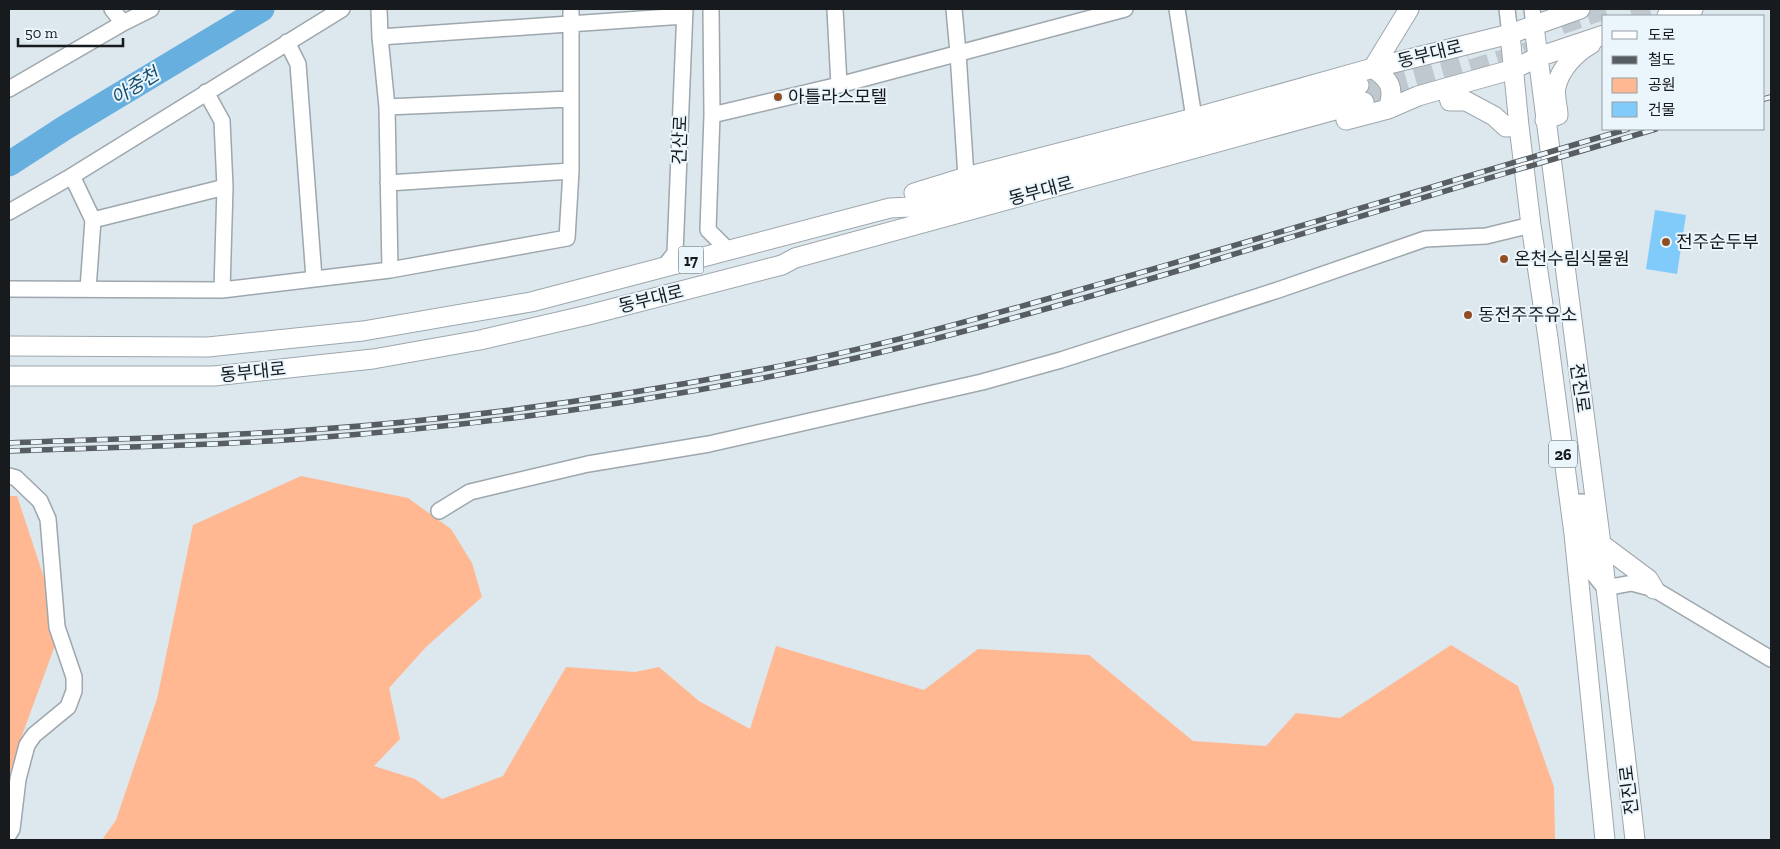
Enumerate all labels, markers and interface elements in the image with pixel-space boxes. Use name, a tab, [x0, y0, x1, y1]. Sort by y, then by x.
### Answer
scale bar	[18, 15, 122, 47]
legend	[1602, 15, 1765, 130]
text: 50 m	[25, 24, 58, 42]
text: 도로	[1648, 26, 1676, 44]
street label: 동부대로	[1395, 35, 1465, 73]
text: 철도	[1648, 51, 1676, 69]
water label: 아중천	[107, 62, 165, 110]
text: 공원	[1648, 76, 1676, 94]
place label: 아틀라스모텔	[788, 86, 887, 108]
marker: 아틀라스모텔	[772, 91, 784, 103]
text: 건물	[1648, 101, 1676, 119]
street label: 건산로	[668, 115, 692, 165]
street label: 동부대로	[1006, 172, 1076, 210]
place label: 전주순두부	[1676, 231, 1759, 253]
marker: 전주순두부	[1660, 236, 1672, 248]
road number: 17	[678, 246, 704, 274]
place label: 온천수림식물원	[1514, 248, 1630, 270]
marker: 온천수림식물원	[1498, 253, 1510, 265]
street label: 동부대로	[616, 280, 686, 318]
place label: 동전주주유소	[1478, 304, 1577, 326]
marker: 동전주주유소	[1462, 309, 1474, 321]
street label: 동부대로	[219, 358, 287, 386]
street label: 전진로	[1566, 362, 1594, 414]
road number: 26	[1549, 440, 1577, 468]
street label: 전진로	[1615, 764, 1643, 816]

